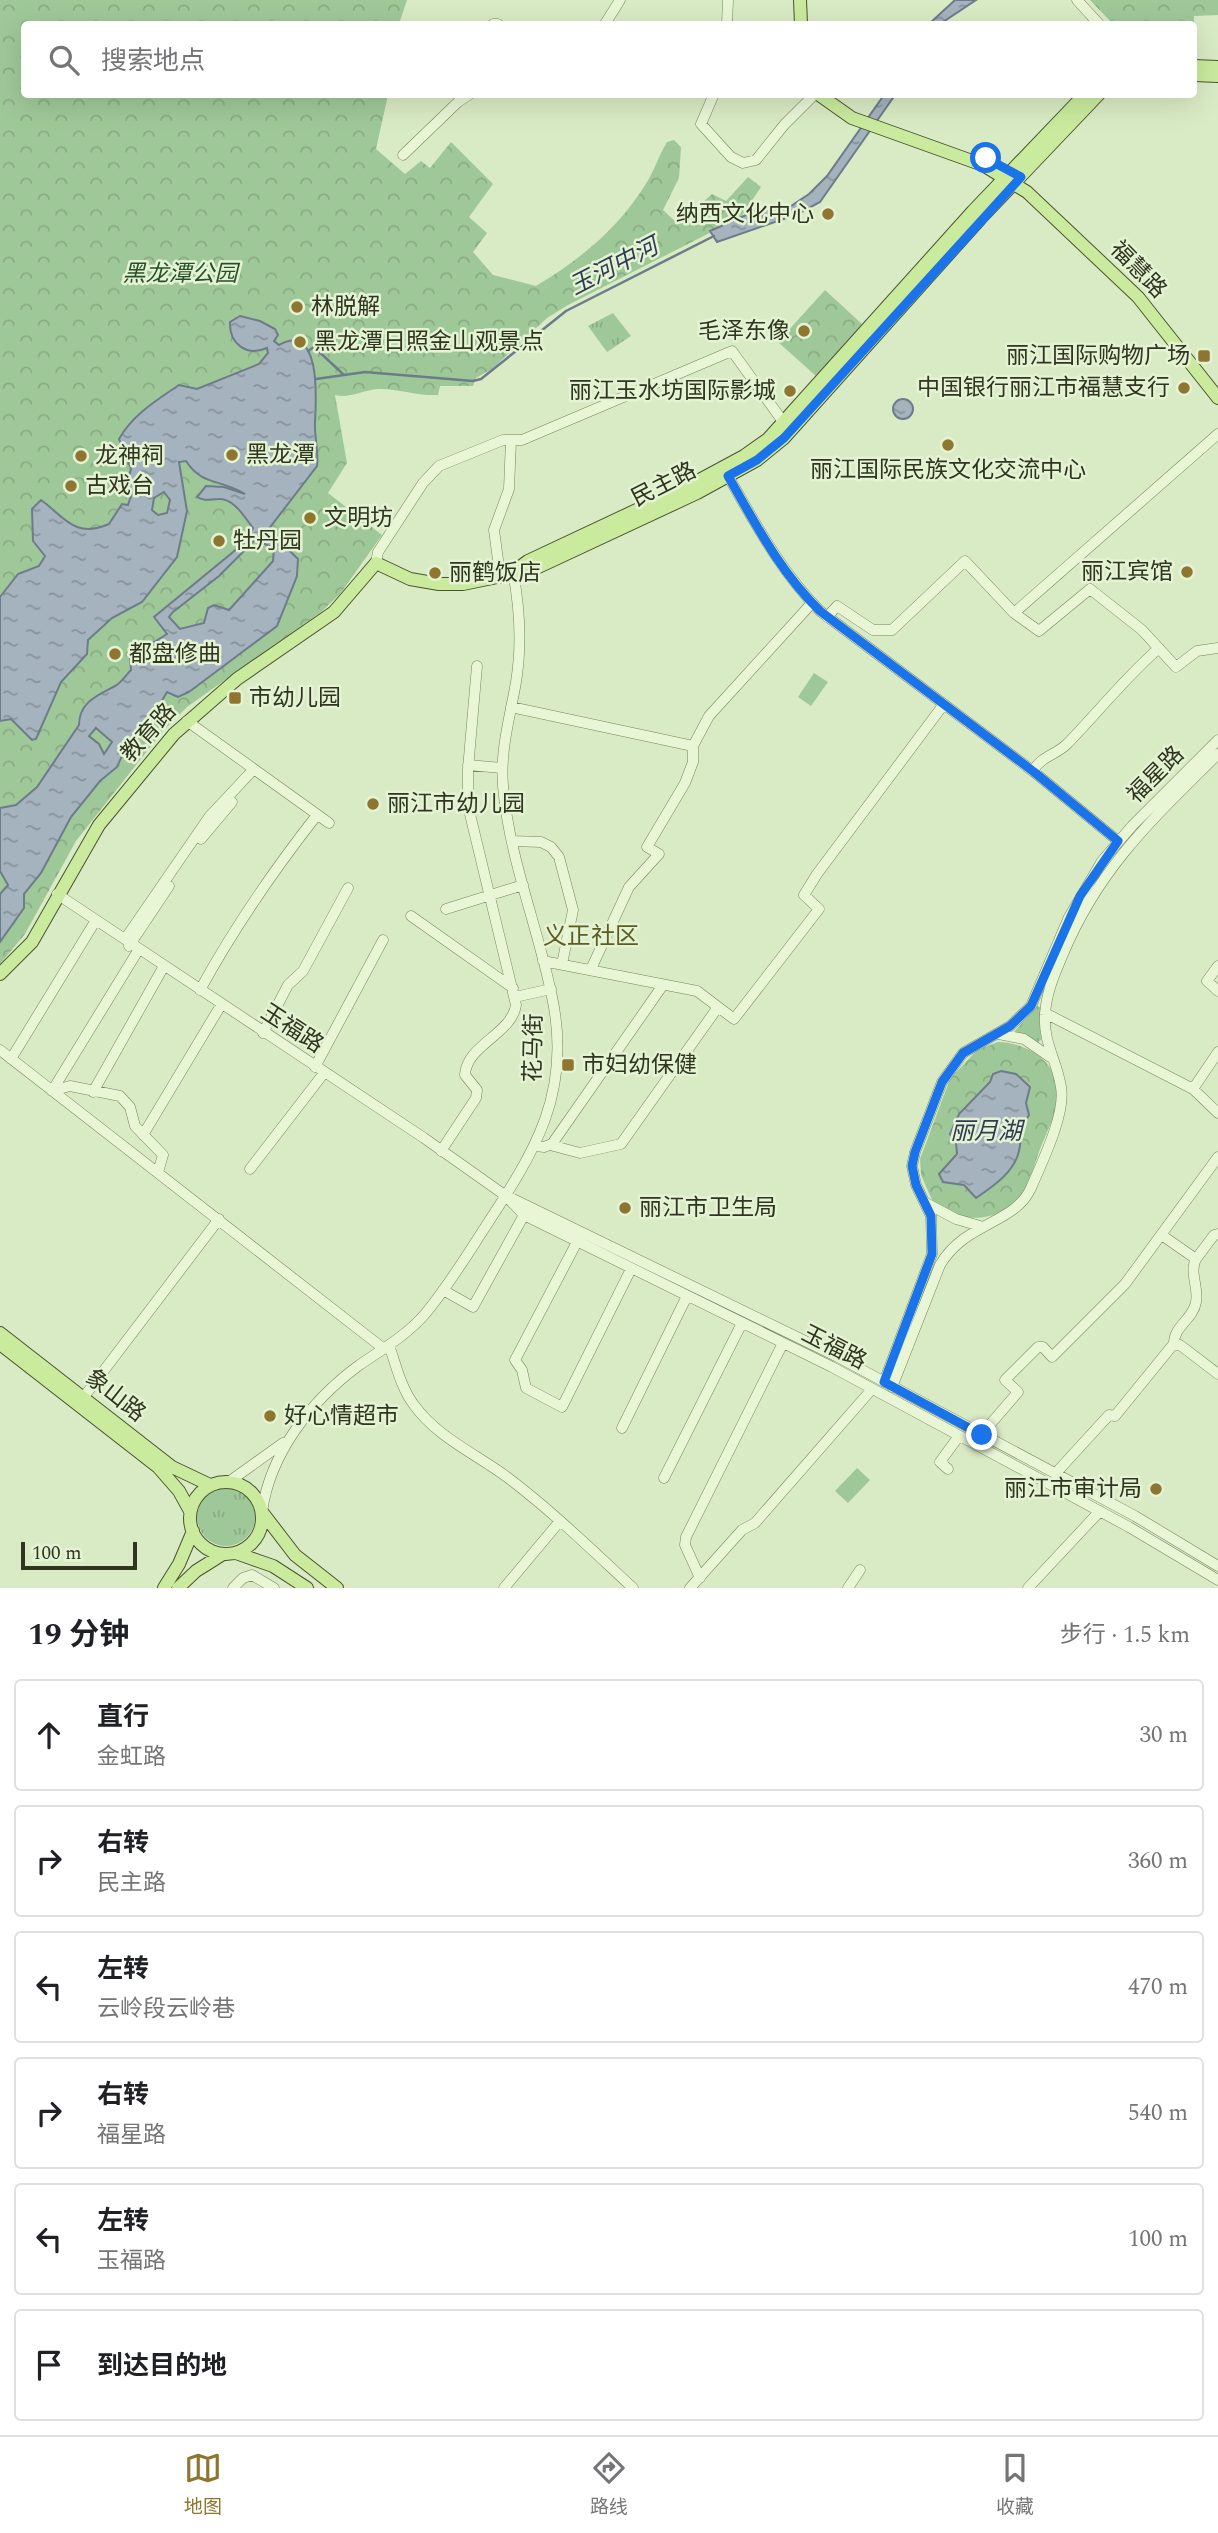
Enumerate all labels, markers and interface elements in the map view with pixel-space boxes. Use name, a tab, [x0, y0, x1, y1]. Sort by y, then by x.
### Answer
search box	[21, 21, 1197, 98]
icon: search	[45, 41, 83, 79]
text: 搜索地点	[101, 41, 205, 81]
route start	[970, 142, 1001, 173]
place label: 纳西文化中心	[676, 197, 814, 232]
marker: 纳西文化中心	[820, 206, 836, 222]
water label: 玉河中河	[563, 227, 669, 305]
street label: 福慧路	[1101, 233, 1175, 307]
park label: 黑龙潭公园	[123, 257, 241, 292]
place label: 林脱解	[311, 290, 380, 325]
marker: 林脱解	[289, 299, 305, 315]
place label: 毛泽东像	[698, 314, 790, 349]
marker: 毛泽东像	[796, 323, 812, 339]
place label: 黑龙潭日照金山观景点	[314, 325, 544, 360]
marker: 黑龙潭日照金山观景点	[292, 334, 308, 350]
place label: 丽江国际购物广场	[1006, 339, 1190, 374]
marker: 丽江国际购物广场	[1196, 348, 1212, 364]
place label: 中国银行丽江市福慧支行	[917, 371, 1170, 406]
place label: 丽江玉水坊国际影城	[569, 374, 776, 409]
marker: 中国银行丽江市福慧支行	[1176, 380, 1192, 396]
marker: 丽江玉水坊国际影城	[782, 383, 798, 399]
marker: 丽江国际民族文化交流中心	[940, 437, 956, 453]
place label: 黑龙潭	[246, 438, 315, 473]
place label: 龙神祠	[95, 439, 164, 474]
marker: 黑龙潭	[224, 447, 240, 463]
marker: 龙神祠	[73, 448, 89, 464]
place label: 丽江国际民族文化交流中心	[810, 453, 1086, 488]
street label: 民主路	[625, 454, 703, 516]
place label: 古戏台	[85, 469, 154, 504]
marker: 古戏台	[63, 478, 79, 494]
place label: 文明坊	[324, 501, 393, 536]
marker: 文明坊	[302, 510, 318, 526]
place label: 牡丹园	[233, 524, 302, 559]
marker: 牡丹园	[211, 533, 227, 549]
place label: 丽江宾馆	[1081, 555, 1173, 590]
place label: 丽鹤饭店	[449, 556, 541, 591]
marker: 丽江宾馆	[1179, 564, 1195, 580]
marker: 丽鹤饭店	[427, 565, 443, 581]
place label: 都盘修曲	[129, 637, 221, 672]
marker: 都盘修曲	[107, 646, 123, 662]
place label: 市幼儿园	[249, 681, 341, 716]
marker: 市幼儿园	[227, 690, 243, 706]
street label: 教育路	[113, 696, 185, 770]
street label: 福星路	[1119, 738, 1193, 812]
place label: 丽江市幼儿园	[387, 787, 525, 822]
marker: 丽江市幼儿园	[365, 796, 381, 812]
district label: 义正社区	[543, 919, 639, 955]
street label: 玉福路	[254, 996, 330, 1062]
street label: 花马街	[516, 1013, 552, 1083]
place label: 市妇幼保健	[582, 1048, 697, 1083]
marker: 市妇幼保健	[560, 1057, 576, 1073]
water label: 丽月湖	[950, 1114, 1026, 1150]
place label: 丽江市卫生局	[639, 1191, 777, 1226]
marker: 丽江市卫生局	[617, 1200, 633, 1216]
street label: 玉福路	[795, 1317, 873, 1379]
street label: 象山路	[77, 1361, 153, 1431]
place label: 好心情超市	[284, 1399, 399, 1434]
marker: 好心情超市	[262, 1408, 278, 1424]
route end	[966, 1419, 997, 1450]
place label: 丽江市审计局	[1004, 1472, 1142, 1507]
marker: 丽江市审计局	[1148, 1481, 1164, 1497]
scale bar	[21, 1539, 136, 1571]
text: 100 m	[32, 1539, 82, 1568]
text: 19 分钟	[28, 1612, 129, 1658]
text: 步行 · 1.5 km	[1060, 1618, 1190, 1653]
text: 直行	[97, 1697, 149, 1737]
icon: ahead	[30, 1716, 68, 1754]
text: 30 m	[1139, 1718, 1188, 1753]
text: 金虹路	[97, 1740, 166, 1775]
text: 右转	[97, 1823, 149, 1863]
icon: right	[30, 1842, 68, 1880]
text: 360 m	[1128, 1844, 1188, 1879]
text: 民主路	[97, 1866, 166, 1901]
text: 左转	[97, 1949, 149, 1989]
icon: left	[30, 1968, 68, 2006]
text: 470 m	[1128, 1970, 1188, 2005]
text: 云岭段云岭巷	[97, 1992, 235, 2027]
text: 右转	[97, 2075, 149, 2115]
icon: right	[30, 2094, 68, 2132]
text: 540 m	[1128, 2096, 1188, 2131]
text: 福星路	[97, 2118, 166, 2153]
text: 左转	[97, 2201, 149, 2241]
icon: left	[30, 2220, 68, 2258]
text: 100 m	[1128, 2222, 1188, 2257]
text: 玉福路	[97, 2244, 166, 2279]
icon: arrive	[30, 2346, 68, 2384]
text: 到达目的地	[97, 2346, 227, 2386]
tab: 地图	[184, 2449, 222, 2522]
tab: 路线	[590, 2449, 628, 2522]
tab: 收藏	[996, 2449, 1034, 2522]

